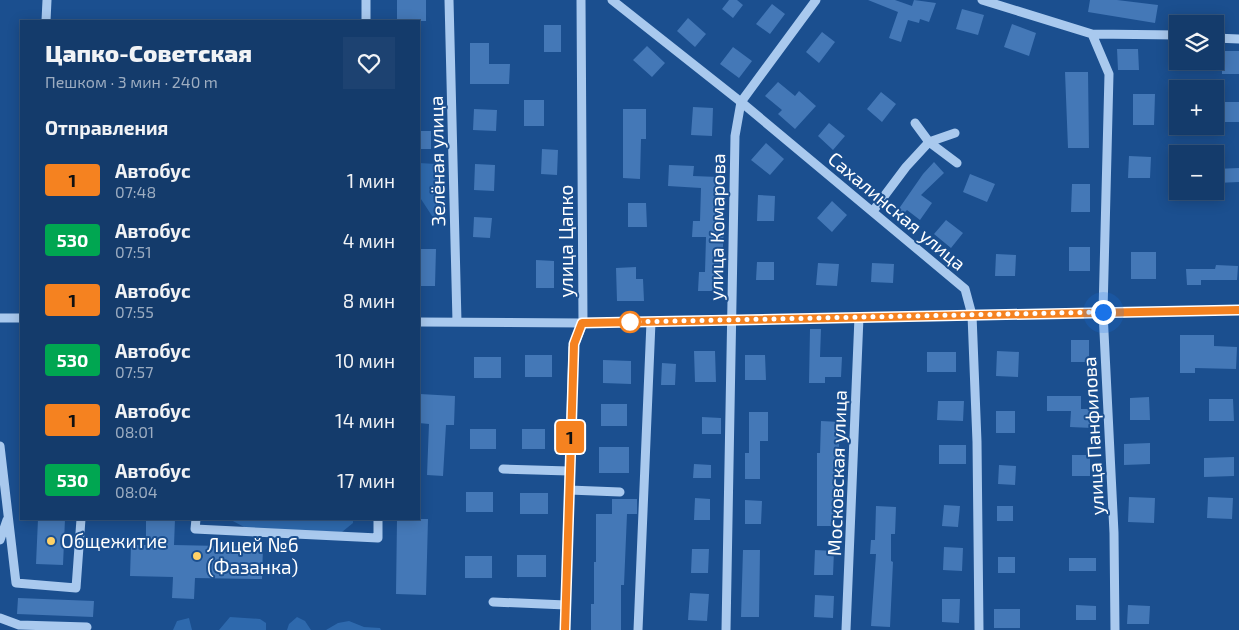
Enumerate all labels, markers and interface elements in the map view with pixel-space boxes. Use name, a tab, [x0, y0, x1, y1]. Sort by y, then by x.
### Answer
map controls	[1169, 15, 1224, 200]
button: layers	[1169, 15, 1224, 70]
button: heart	[343, 37, 395, 89]
text: Цапко-Советская	[45, 38, 252, 67]
text: Пешком · 3 мин · 240 m	[45, 72, 218, 91]
button: +	[1169, 80, 1224, 135]
street label: Зелёная улица	[424, 95, 450, 227]
text: Отправления	[45, 116, 168, 139]
button: −	[1169, 145, 1224, 200]
street label: Сахалинская улица	[823, 146, 971, 276]
street label: улица Комарова	[704, 153, 730, 301]
text: Автобус	[115, 159, 191, 182]
text: 1	[69, 169, 76, 191]
text: 1 мин	[347, 169, 395, 192]
text: 07:48	[115, 182, 156, 201]
street label: улица Цапко	[554, 185, 578, 297]
text: Автобус	[115, 219, 191, 242]
text: 530	[57, 229, 88, 251]
text: 4 мин	[343, 229, 395, 252]
text: 07:51	[115, 242, 152, 261]
text: Автобус	[115, 279, 191, 302]
text: 1	[69, 289, 76, 311]
text: 8 мин	[343, 289, 395, 312]
your location	[1091, 300, 1116, 325]
text: 07:55	[115, 302, 154, 321]
unlabelled marker	[619, 311, 641, 333]
text: Автобус	[115, 339, 191, 362]
text: 530	[57, 349, 88, 371]
text: 10 мин	[335, 349, 395, 372]
street label: улица Панфилова	[1077, 356, 1109, 516]
text: 07:57	[115, 362, 153, 381]
street label: Московская улица	[822, 390, 852, 556]
text: Автобус	[115, 399, 191, 422]
text: 1	[69, 409, 76, 431]
text: 14 мин	[335, 409, 395, 432]
line badge: 1	[554, 421, 586, 453]
text: 08:01	[115, 422, 154, 441]
text: 1	[566, 426, 574, 448]
text: Автобус	[115, 459, 191, 482]
text: 530	[57, 469, 88, 491]
text: 17 мин	[337, 469, 395, 492]
text: 08:04	[115, 482, 158, 501]
place label: Общежитие	[61, 529, 167, 552]
place label: Лицей №6 (Фазанка)	[207, 533, 299, 578]
marker: Общежитие	[45, 535, 57, 547]
marker: Лицей №6 (Фазанка)	[191, 550, 203, 562]

